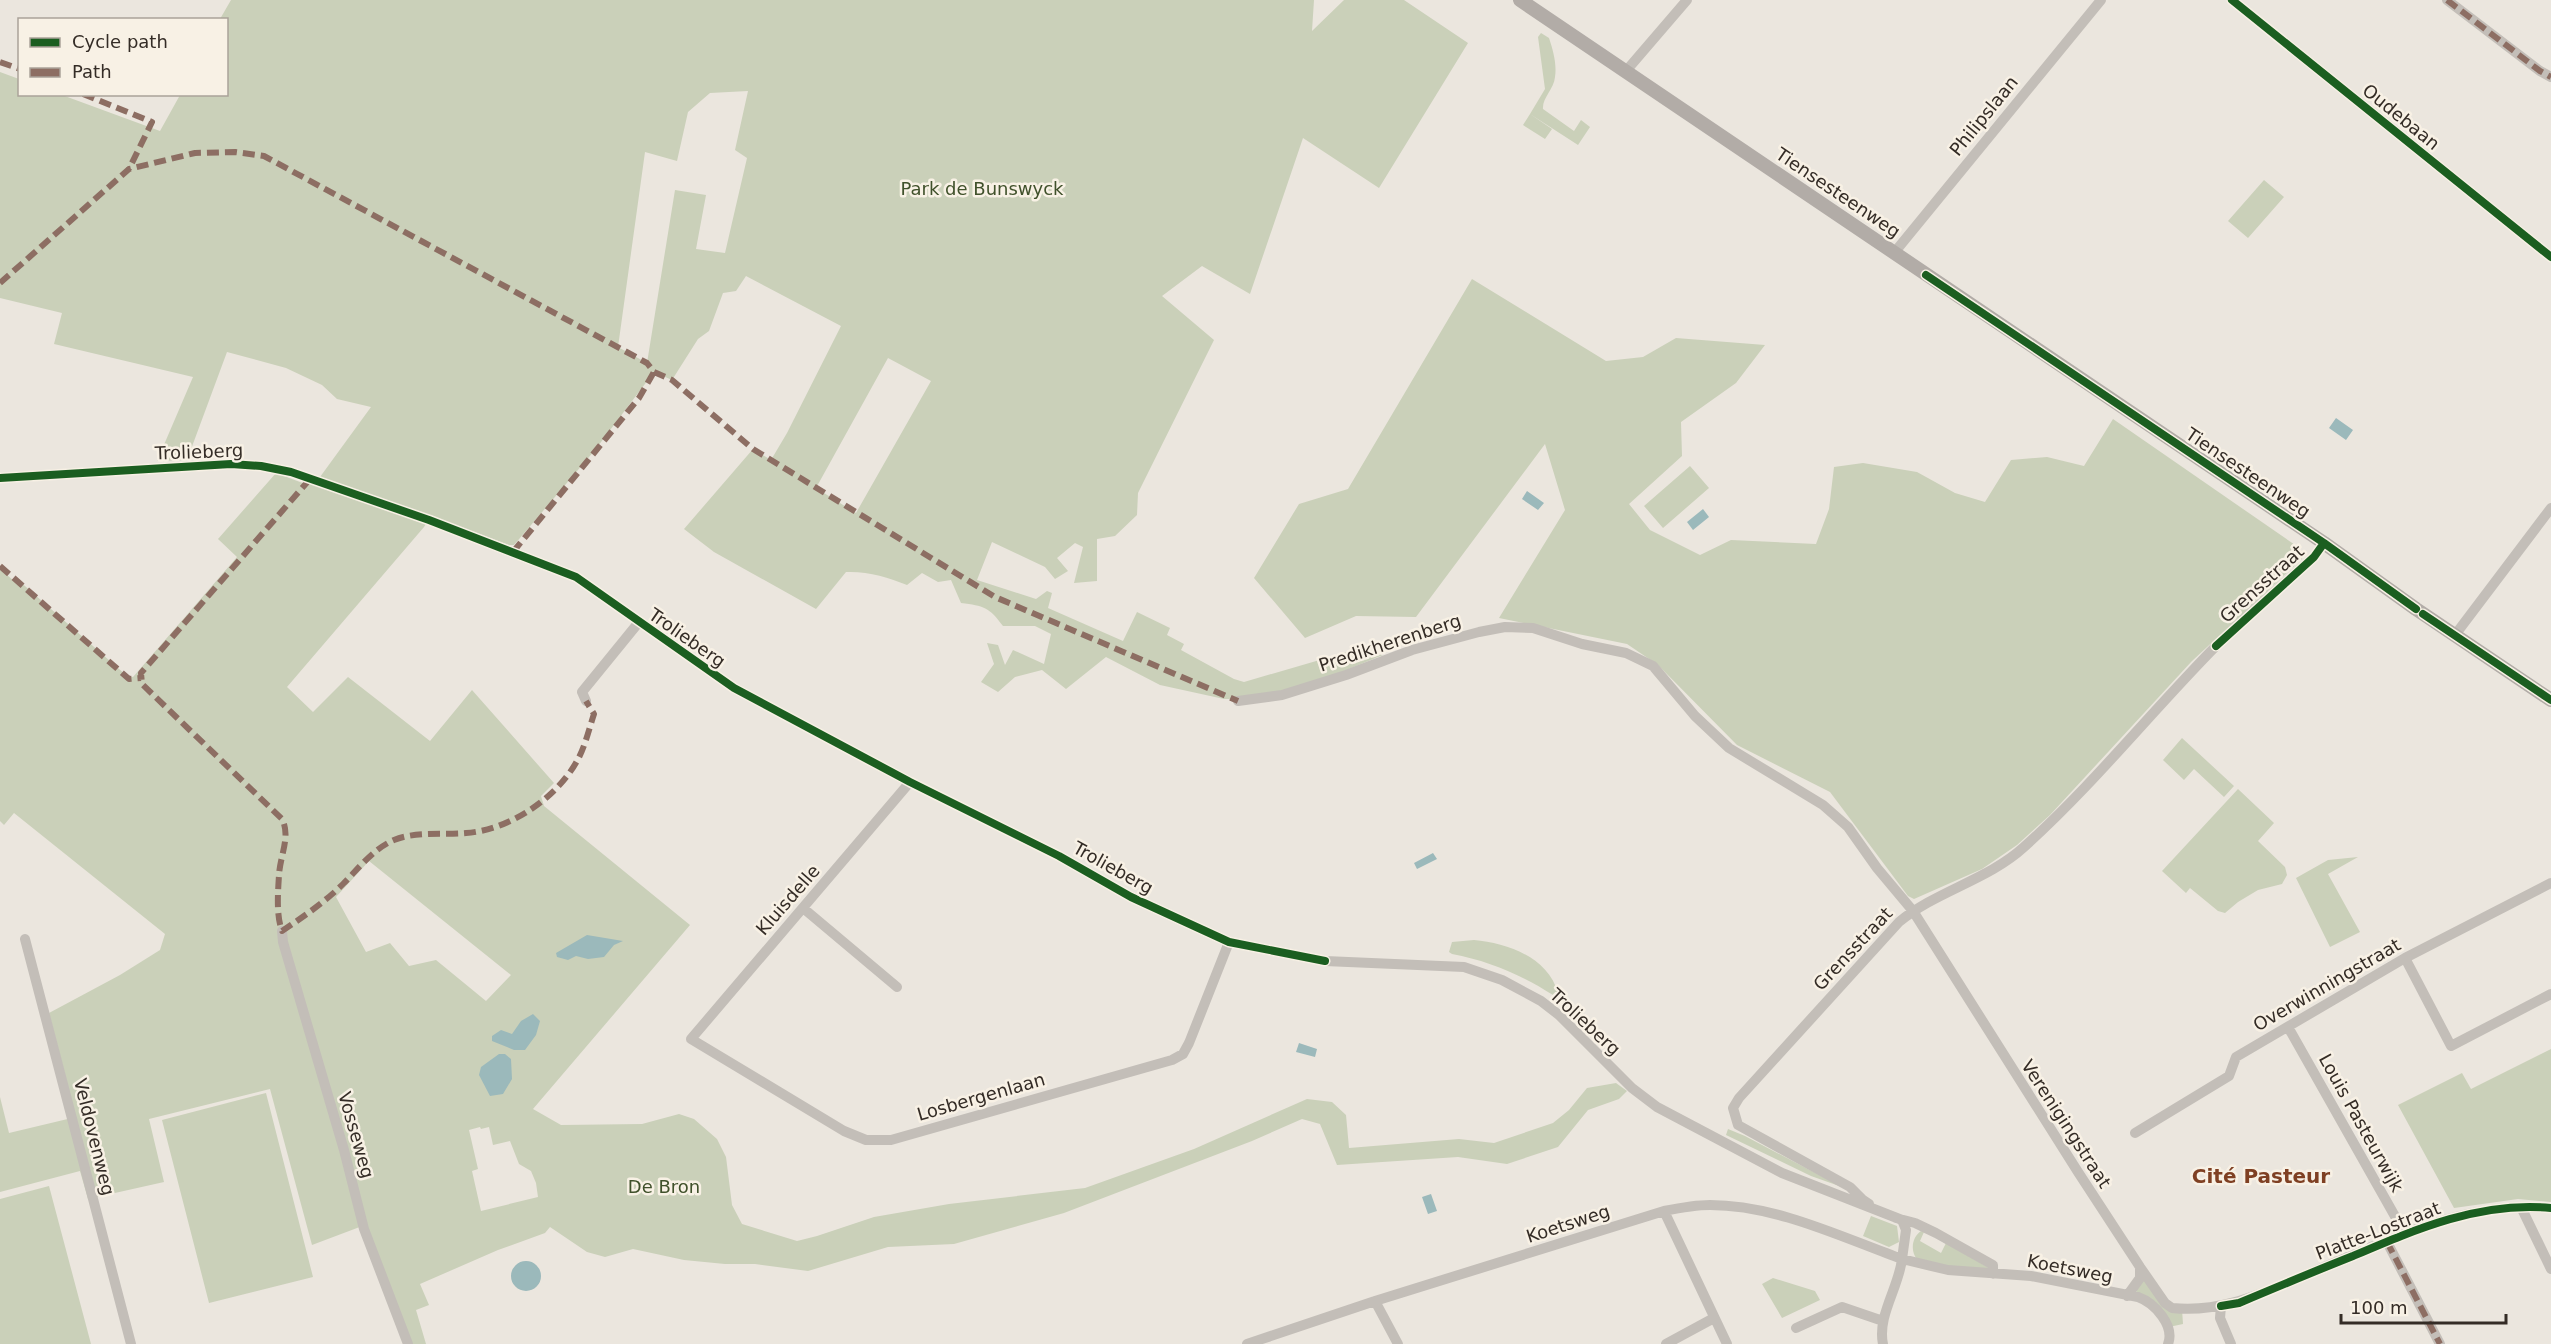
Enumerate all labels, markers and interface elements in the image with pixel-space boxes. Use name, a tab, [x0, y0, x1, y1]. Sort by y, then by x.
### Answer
legend	[18, 18, 228, 96]
text: Cycle path	[72, 31, 168, 52]
text: Path	[72, 61, 112, 82]
street label: Philipslaan	[1945, 72, 2022, 160]
street label: Oudebaan	[2359, 79, 2444, 154]
street label: Tiensesteenweg	[1771, 143, 1905, 242]
park label: Park de Bunswyck	[900, 178, 1064, 199]
street label: Tiensesteenweg	[2181, 423, 2315, 522]
street label: Trolieberg	[153, 439, 244, 464]
street label: Grensstraat	[2215, 540, 2308, 627]
street label: Trolieberg	[644, 603, 730, 672]
street label: Predikherenberg	[1316, 610, 1464, 675]
street label: Trolieberg	[1069, 836, 1157, 898]
street label: Kluisdelle	[751, 860, 824, 939]
street label: Grensstraat	[1809, 903, 1896, 995]
street label: Overwinningstraat	[2249, 934, 2404, 1035]
street label: Trolieberg	[1545, 983, 1625, 1059]
street label: Louis Pasteurwijk	[2315, 1050, 2408, 1196]
street label: Verenigingstraat	[2017, 1056, 2116, 1192]
street label: Losbergenlaan	[914, 1068, 1047, 1125]
street label: Veldovenweg	[70, 1076, 119, 1198]
street label: Vosseweg	[334, 1089, 379, 1181]
district label: Cité Pasteur	[2192, 1164, 2330, 1188]
park label: De Bron	[628, 1176, 700, 1197]
street label: Platte-Lostraat	[2312, 1197, 2443, 1264]
street label: Koetsweg	[1523, 1200, 1612, 1247]
street label: Koetsweg	[2026, 1250, 2115, 1287]
scale bar	[2341, 1287, 2506, 1325]
text: 100 m	[2350, 1297, 2408, 1318]

